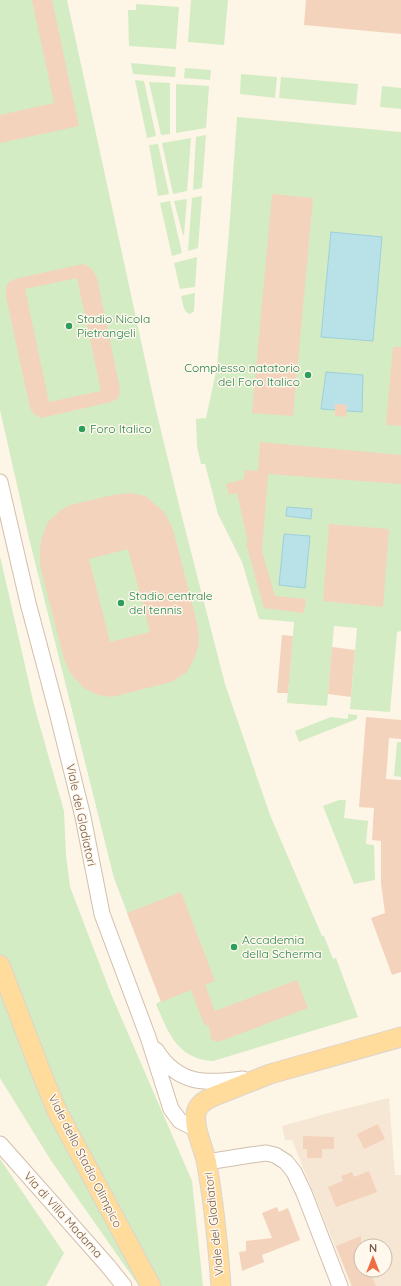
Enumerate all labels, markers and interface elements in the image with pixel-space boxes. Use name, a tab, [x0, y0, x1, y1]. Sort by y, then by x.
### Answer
place label: Stadio Nicola Pietrangeli	[77, 311, 150, 340]
marker: Stadio Nicola Pietrangeli	[64, 321, 74, 331]
place label: Complesso natatorio del Foro Italico	[184, 360, 300, 389]
marker: Complesso natatorio del Foro Italico	[303, 370, 313, 380]
place label: Foro Italico	[90, 421, 152, 436]
marker: Foro Italico	[77, 424, 87, 434]
place label: Stadio centrale del tennis	[129, 588, 213, 617]
marker: Stadio centrale del tennis	[116, 598, 126, 608]
street label: Viale dei Gladiatori	[63, 762, 100, 867]
place label: Accademia della Scherma	[242, 932, 322, 961]
marker: Accademia della Scherma	[229, 942, 239, 952]
street label: Viale dello Stadio Olimpico	[45, 1092, 126, 1230]
street label: Via di Villa Madama	[21, 1168, 106, 1261]
street label: Viale dei Gladiatori	[201, 1171, 226, 1277]
north arrow	[353, 1238, 393, 1278]
text: N	[369, 1241, 377, 1255]

